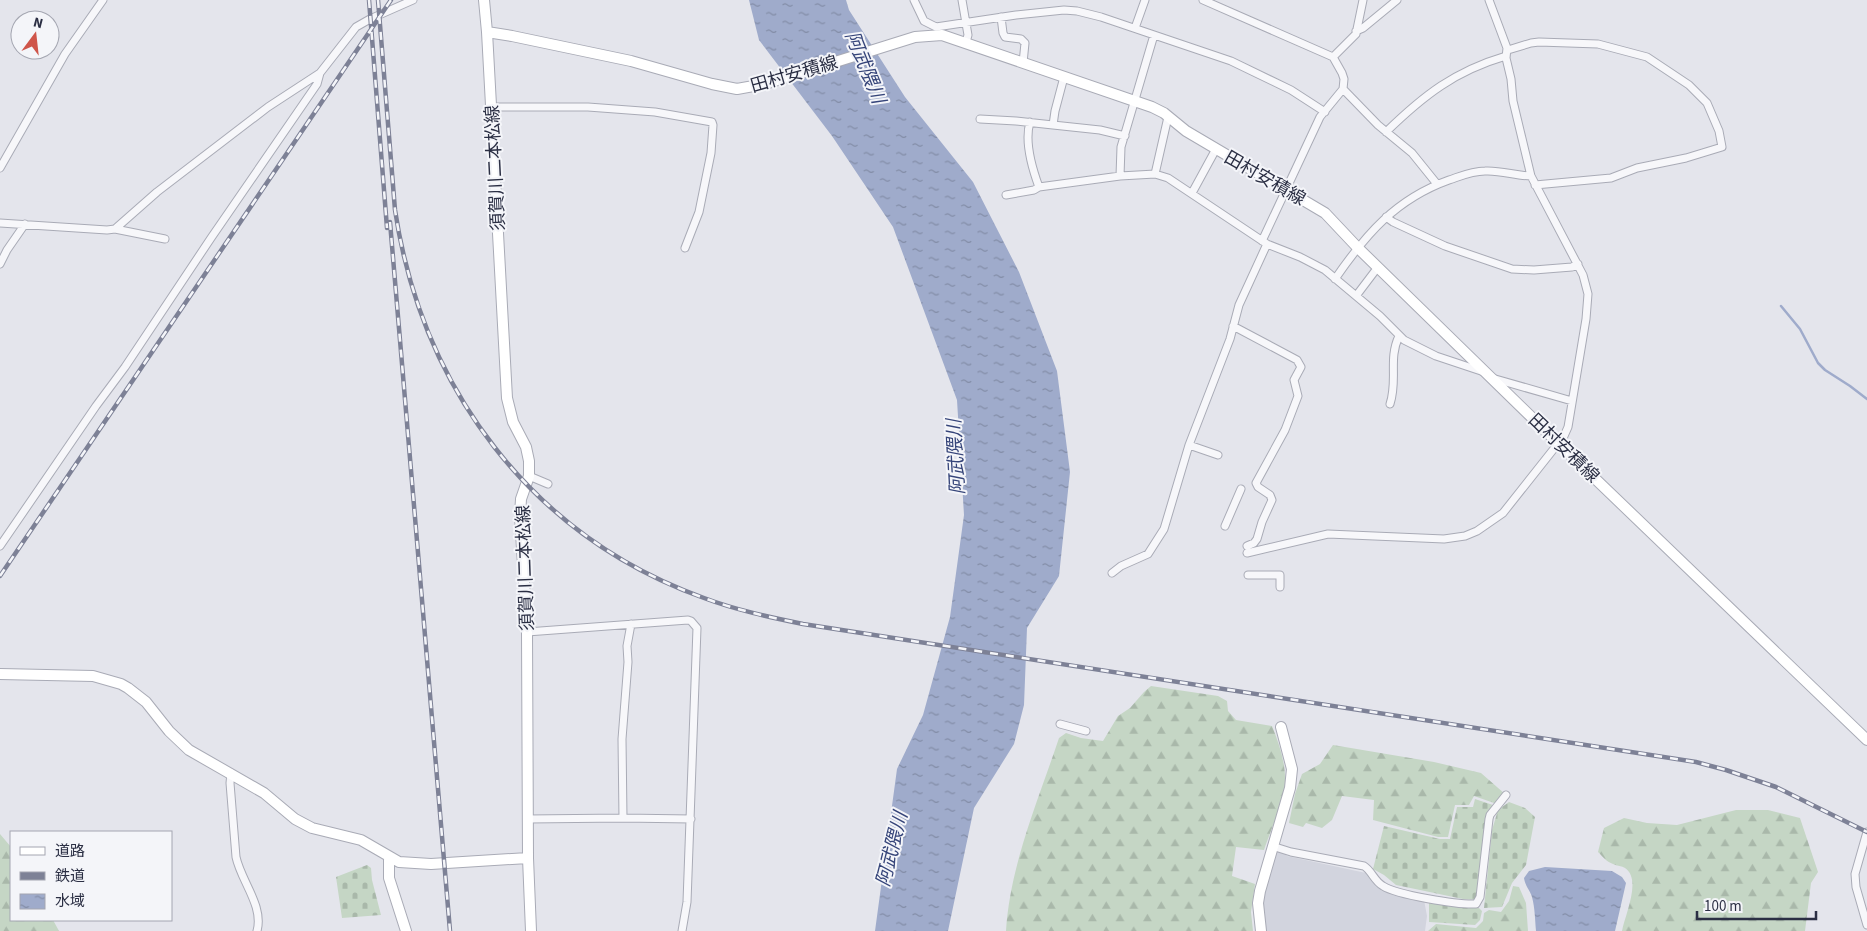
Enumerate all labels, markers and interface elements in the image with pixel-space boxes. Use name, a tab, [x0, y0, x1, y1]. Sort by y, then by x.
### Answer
north arrow	[10, 10, 60, 60]
text: N	[31, 13, 45, 34]
water label: 阿武隈川	[838, 27, 892, 110]
street label: 田村安積線	[747, 50, 841, 99]
street label: 須賀川二本松線	[480, 104, 511, 232]
street label: 田村安積線	[1220, 145, 1310, 212]
street label: 田村安積線	[1523, 408, 1605, 489]
water label: 阿武隈川	[941, 416, 972, 496]
street label: 須賀川二本松線	[511, 505, 540, 631]
water label: 阿武隈川	[870, 807, 915, 890]
legend	[10, 831, 172, 921]
text: 道路	[55, 841, 85, 862]
text: 鉄道	[55, 866, 85, 887]
scale bar	[1697, 888, 1816, 920]
text: 水域	[55, 891, 85, 912]
text: 100 m	[1704, 896, 1742, 917]

